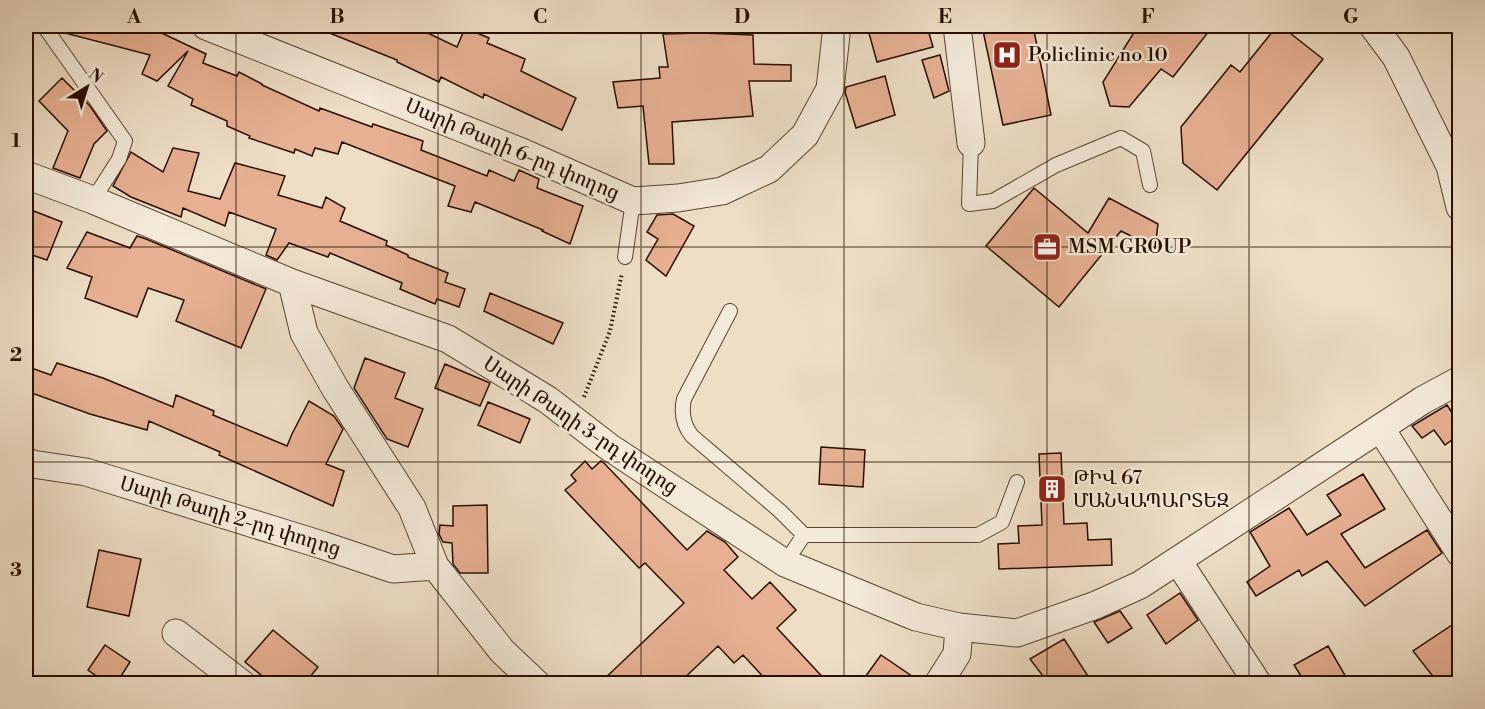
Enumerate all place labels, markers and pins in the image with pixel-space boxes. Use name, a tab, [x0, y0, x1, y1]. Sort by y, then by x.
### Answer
hospital icon: Policlinic no 10	[991, 39, 1023, 71]
place label: Policlinic no 10	[1028, 43, 1168, 68]
office icon: MSM GROUP	[1031, 231, 1063, 263]
place label: MSM GROUP	[1068, 235, 1192, 260]
place label: ԹԻՎ 67 ՄԱՆԿԱՊԱՐՏԵԶ	[1073, 466, 1229, 514]
building icon: ԹԻՎ 67 ՄԱՆԿԱՊԱՐՏԵԶ	[1036, 473, 1068, 505]

